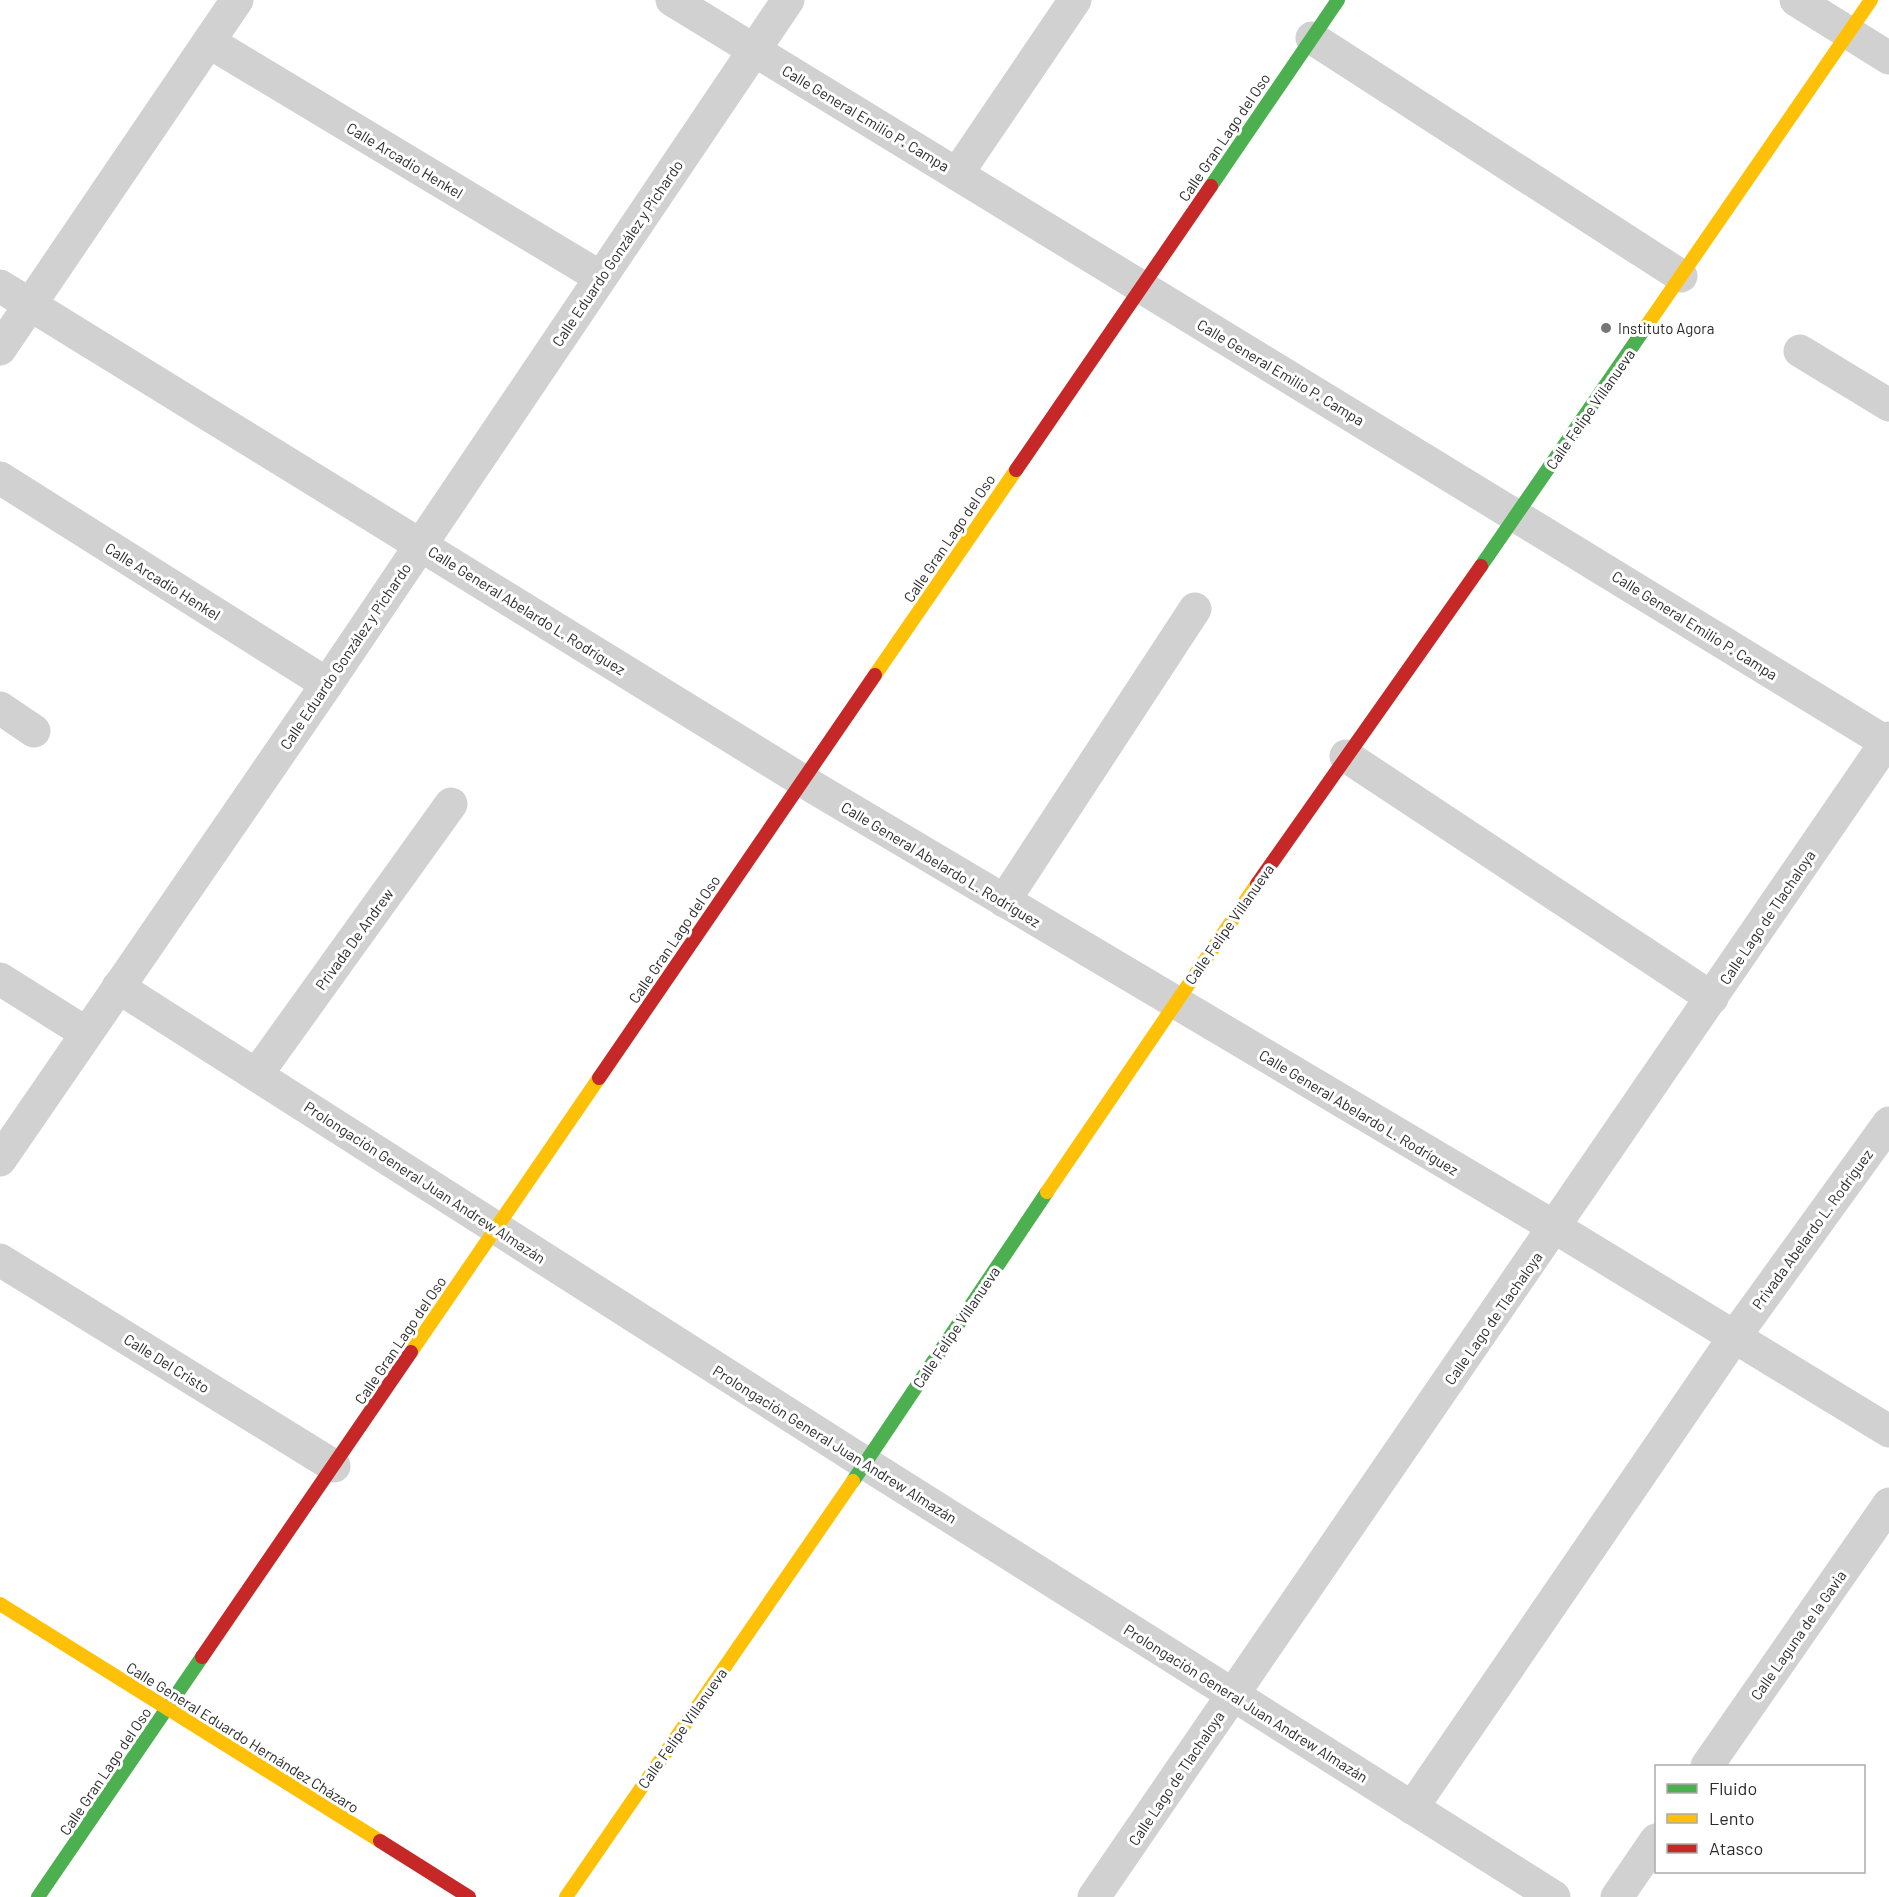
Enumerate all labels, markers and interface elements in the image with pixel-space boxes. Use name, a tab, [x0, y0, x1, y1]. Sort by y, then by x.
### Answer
street label: Calle General Emilio P. Campa	[779, 61, 953, 175]
street label: Calle Gran Lago del Oso	[1174, 70, 1274, 204]
street label: Calle Arcadio Henkel	[344, 118, 466, 202]
street label: Calle Eduardo González y Pichardo	[548, 156, 686, 350]
street label: Calle General Emilio P. Campa	[1194, 315, 1368, 429]
place label: Instituto Agora	[1618, 319, 1714, 337]
marker: Instituto Agora	[1599, 321, 1613, 335]
street label: Calle Felipe Villanueva	[1542, 345, 1638, 473]
street label: Calle Gran Lago del Oso	[899, 471, 999, 605]
street label: Calle Arcadio Henkel	[102, 538, 224, 624]
street label: Calle General Abelardo L. Rodríguez	[425, 542, 629, 678]
street label: Calle Eduardo González y Pichardo	[276, 559, 414, 753]
street label: Calle General Emilio P. Campa	[1609, 567, 1781, 683]
street label: Calle General Abelardo L. Rodríguez	[838, 797, 1044, 931]
street label: Calle Lago de Tlachaloya	[1715, 846, 1819, 988]
street label: Calle Felipe Villanueva	[1181, 860, 1277, 988]
street label: Calle Gran Lago del Oso	[624, 872, 724, 1006]
street label: Privada De Andrew	[311, 885, 397, 993]
street label: Calle General Abelardo L. Rodríguez	[1256, 1045, 1462, 1179]
street label: Prolongación General Juan Andrew Almazán	[301, 1097, 549, 1267]
street label: Privada Abelardo L. Rodríguez	[1748, 1145, 1876, 1312]
street label: Calle Lago de Tlachaloya	[1440, 1248, 1546, 1388]
street label: Calle Felipe Villanueva	[909, 1263, 1003, 1391]
street label: Calle Gran Lago del Oso	[350, 1273, 450, 1407]
street label: Calle Del Cristo	[121, 1330, 213, 1396]
street label: Prolongación General Juan Andrew Almazán	[710, 1361, 960, 1527]
street label: Calle Laguna de la Gavia	[1746, 1567, 1850, 1703]
street label: Prolongación General Juan Andrew Almazán	[1121, 1620, 1371, 1786]
street label: Calle General Eduardo Hernández Cházaro	[124, 1658, 362, 1816]
street label: Calle Felipe Villanueva	[634, 1664, 730, 1792]
street label: Calle Gran Lago del Oso	[55, 1704, 155, 1838]
street label: Calle Lago de Tlachaloya	[1124, 1707, 1228, 1849]
legend	[1655, 1765, 1865, 1873]
text: Fluido	[1709, 1777, 1757, 1799]
text: Lento	[1709, 1807, 1755, 1829]
text: Atasco	[1709, 1837, 1763, 1859]

